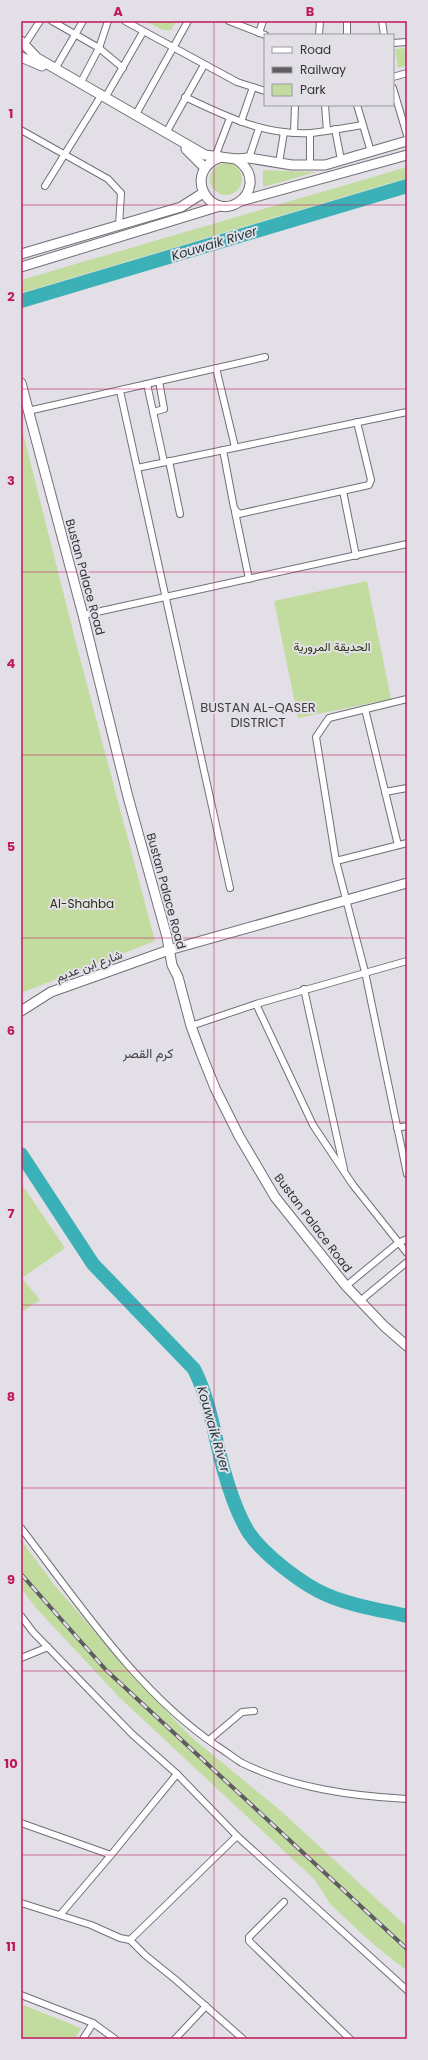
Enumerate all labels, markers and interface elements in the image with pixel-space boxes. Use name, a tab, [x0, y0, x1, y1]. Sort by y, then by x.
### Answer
text: A	[113, 2, 123, 21]
text: B	[306, 2, 315, 21]
legend	[264, 34, 394, 106]
text: Road	[300, 41, 331, 58]
text: Railway	[300, 61, 346, 78]
text: Park	[300, 81, 327, 98]
text: 1	[9, 104, 13, 123]
water label: Kouwaik River	[169, 221, 261, 266]
text: 2	[7, 287, 15, 306]
text: 3	[7, 471, 15, 490]
street label: Bustan Palace Road	[62, 517, 109, 637]
park label: الحديقة المرورية	[294, 638, 370, 655]
text: 4	[7, 654, 16, 673]
district label: BUSTAN AL-QASER DISTRICT	[200, 698, 316, 732]
street label: Bustan Palace Road	[143, 831, 190, 951]
text: 5	[7, 837, 15, 856]
park label: Al-Shahba	[50, 895, 114, 912]
street label: شارع ابن عديم	[53, 946, 125, 986]
text: 6	[7, 1021, 15, 1040]
district label: كرم القصر	[122, 1044, 173, 1063]
street label: Bustan Palace Road	[271, 1170, 356, 1276]
text: 7	[8, 1204, 15, 1223]
water label: Kouwaik River	[192, 1384, 235, 1476]
text: 8	[7, 1387, 15, 1406]
text: 9	[7, 1570, 15, 1589]
text: 10	[4, 1754, 18, 1773]
text: 11	[6, 1937, 16, 1956]

